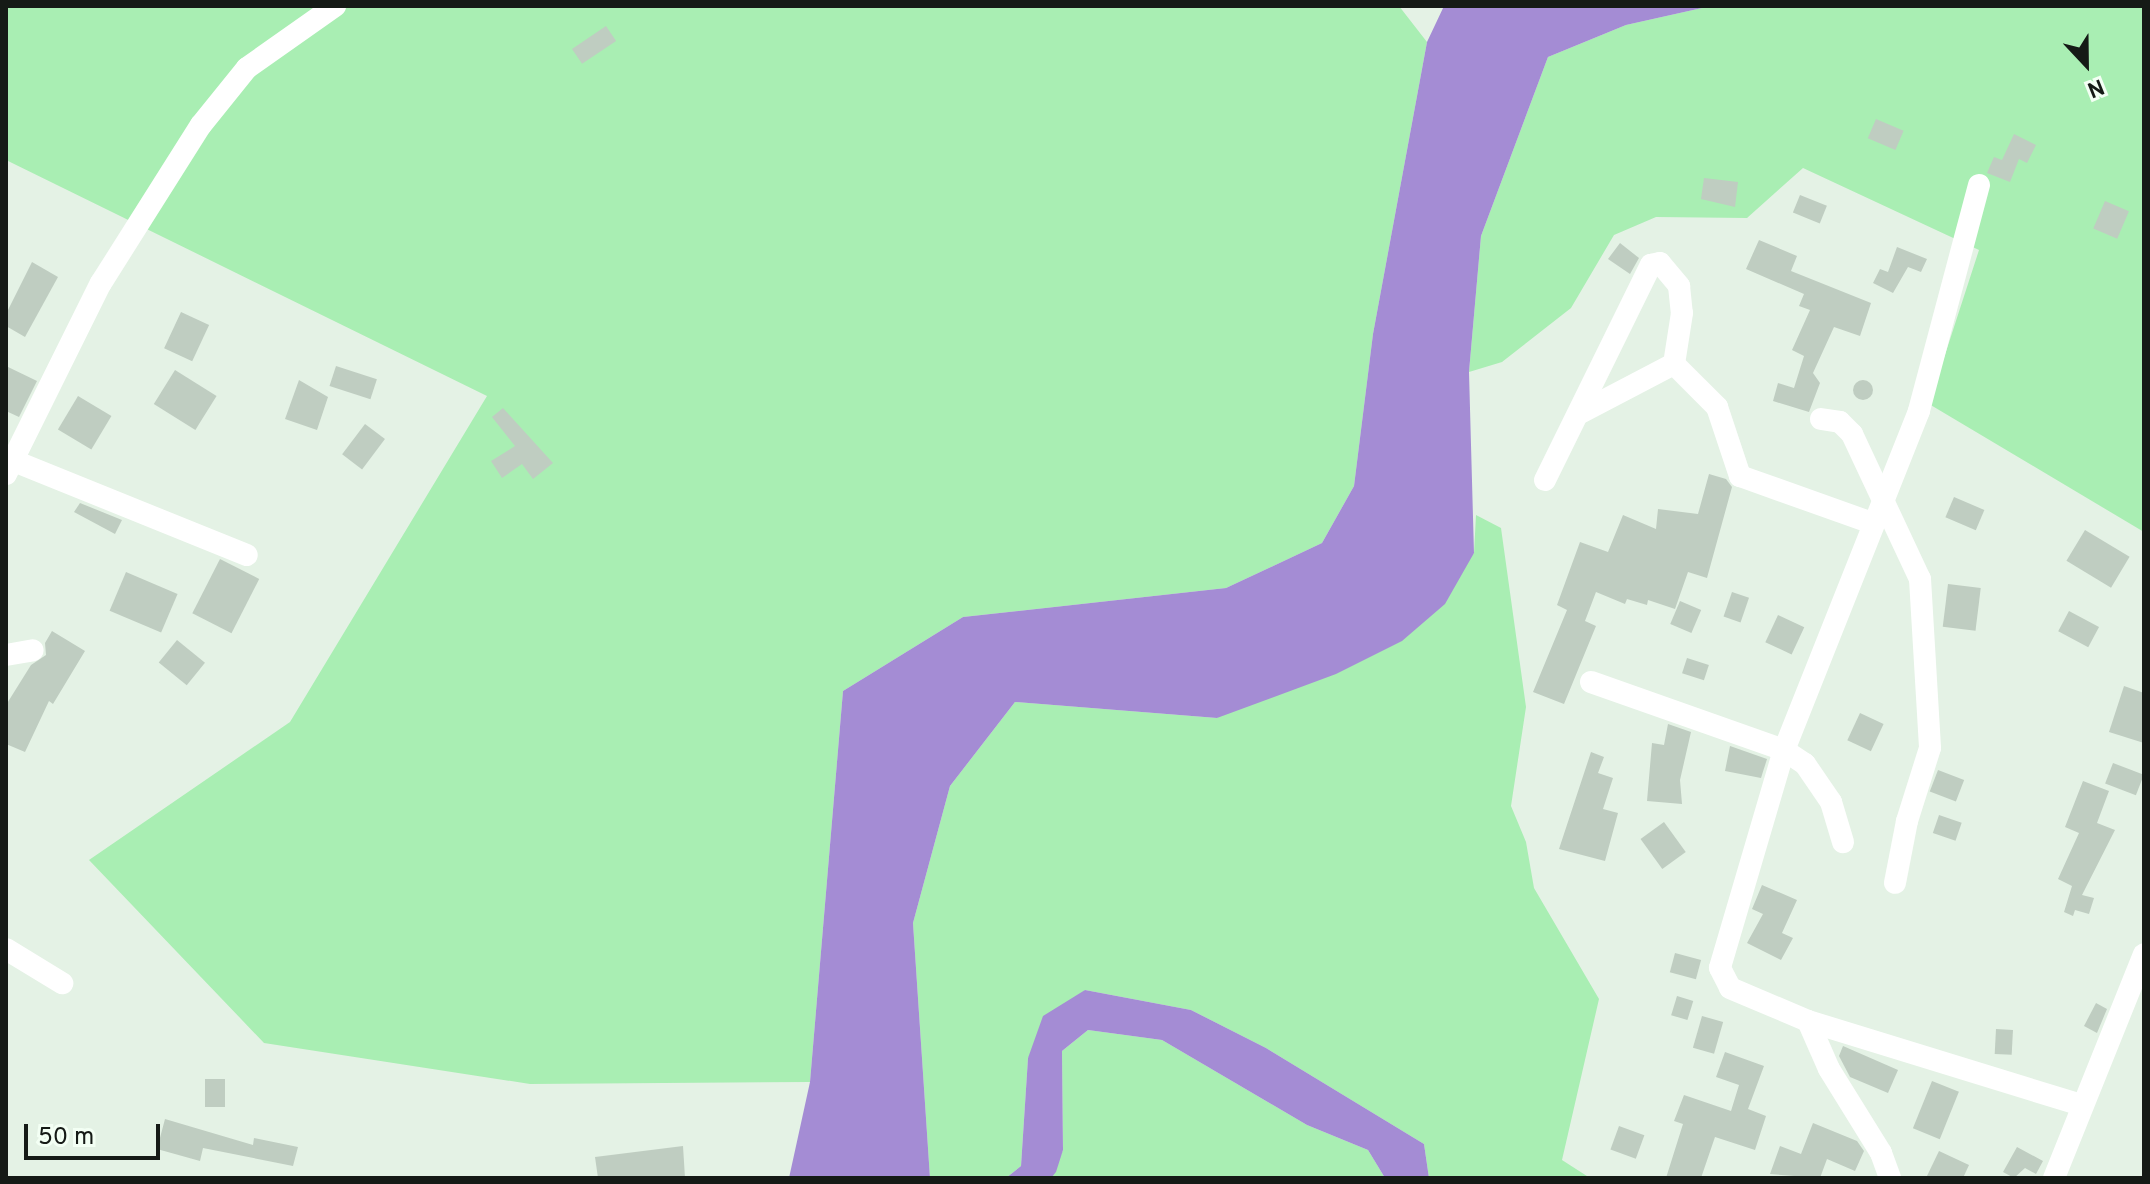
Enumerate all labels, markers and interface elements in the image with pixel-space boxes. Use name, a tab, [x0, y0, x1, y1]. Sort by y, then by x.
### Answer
north arrow	[2046, 24, 2126, 104]
text: N	[2083, 71, 2108, 102]
scale bar	[28, 1108, 164, 1158]
text: 50 m	[38, 1123, 94, 1153]

